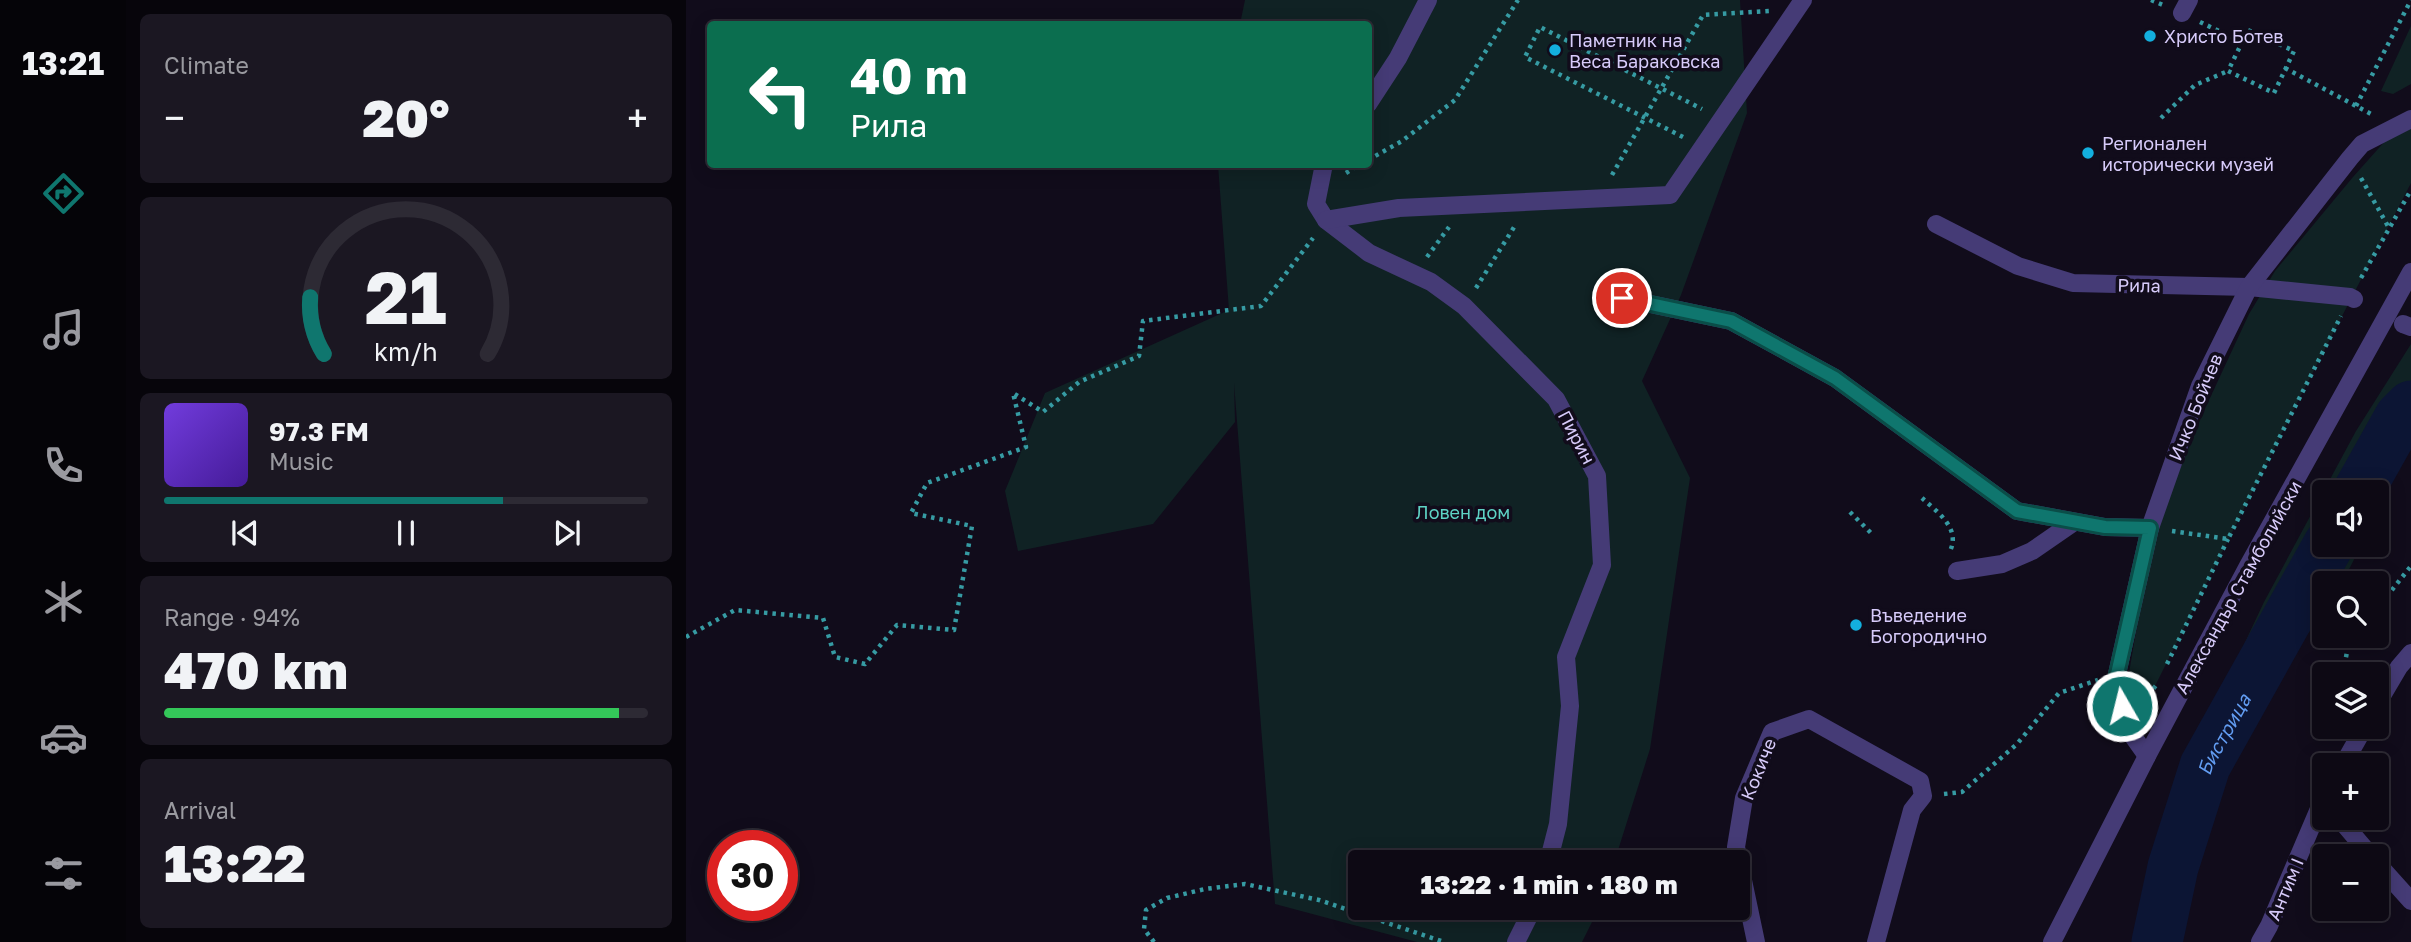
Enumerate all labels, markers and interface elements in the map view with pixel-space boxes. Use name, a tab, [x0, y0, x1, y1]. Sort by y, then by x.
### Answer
place label: Христо Ботев	[2164, 25, 2284, 47]
marker: Христо Ботев	[2142, 28, 2158, 44]
place label: Паметник на Веса Бараковска	[1569, 29, 1720, 72]
marker: Паметник на Веса Бараковска	[1547, 42, 1563, 58]
text: 13:21	[22, 44, 104, 82]
text: 40 m	[850, 46, 968, 105]
icon: left	[735, 49, 826, 140]
text: Climate	[164, 51, 249, 79]
text: 20°	[363, 86, 449, 148]
text: −	[164, 95, 185, 140]
text: +	[627, 95, 648, 140]
text: Рила	[850, 106, 927, 144]
place label: Регионален исторически музей	[2102, 132, 2274, 175]
marker: Регионален исторически музей	[2080, 145, 2096, 161]
icon: directions	[39, 169, 88, 218]
text: 21	[365, 253, 447, 340]
pin	[1592, 268, 1652, 328]
street label: Рила	[2117, 274, 2161, 296]
icon: arrive	[1603, 279, 1641, 317]
icon: music	[39, 305, 88, 354]
text: km/h	[374, 336, 438, 367]
street label: Ичко Бойчев	[2164, 350, 2226, 464]
street label: Пирин	[1554, 406, 1600, 468]
text: 97.3 FM	[269, 416, 369, 447]
icon: phone	[39, 441, 88, 490]
text: Music	[269, 447, 334, 475]
street label: Александър Стамболийски	[2170, 477, 2306, 697]
map controls	[2312, 480, 2389, 921]
button: sound	[2312, 480, 2389, 557]
park label: Ловен дом	[1416, 501, 1510, 523]
icon: previous	[226, 514, 264, 552]
icon: pause	[387, 514, 425, 552]
icon: next	[548, 514, 586, 552]
button: search	[2312, 571, 2389, 648]
icon: climate	[39, 577, 88, 626]
text: Range · 94%	[164, 603, 300, 631]
place label: Въведение Богородично	[1870, 604, 1987, 647]
marker: Въведение Богородично	[1848, 617, 1864, 633]
text: 470 km	[164, 638, 348, 700]
button: layers	[2312, 662, 2389, 739]
position arrow	[2085, 669, 2159, 743]
water label: Бистрица	[2191, 688, 2255, 778]
icon: car	[39, 713, 88, 762]
street label: Кокиче	[1736, 735, 1780, 803]
button: +	[2312, 753, 2389, 830]
text: Arrival	[164, 796, 236, 824]
speed limit sign: 30	[707, 830, 798, 921]
text: 13:22	[164, 831, 306, 893]
button: −	[2312, 844, 2389, 921]
icon: filters	[39, 849, 88, 898]
street label: Антим I	[2262, 854, 2308, 924]
text: 13:22 · 1 min · 180 m	[1420, 869, 1678, 900]

